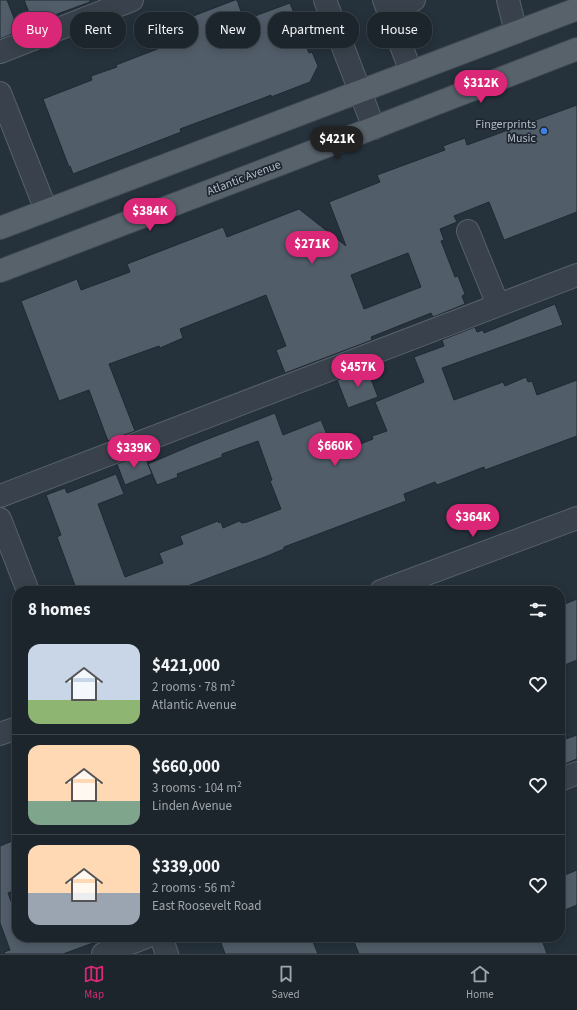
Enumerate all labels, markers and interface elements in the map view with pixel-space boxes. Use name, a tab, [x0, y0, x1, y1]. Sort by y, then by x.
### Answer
chip: Buy	[12, 12, 62, 48]
chip: Rent	[70, 12, 126, 48]
chip: Filters	[134, 12, 198, 48]
chip: New	[206, 12, 260, 48]
chip: Apartment	[268, 12, 359, 48]
chip: House	[367, 12, 432, 48]
pin: $312K	[453, 70, 509, 104]
text: $312K	[463, 74, 499, 92]
place label: Fingerprints Music	[475, 116, 537, 147]
pin: $421K	[309, 126, 365, 160]
marker: Fingerprints Music	[539, 126, 549, 136]
text: $421K	[319, 130, 355, 148]
street label: Atlantic Avenue	[205, 156, 283, 200]
pin: $384K	[122, 198, 178, 232]
text: $384K	[132, 202, 168, 220]
pin: $271K	[284, 231, 340, 265]
text: $271K	[294, 235, 330, 253]
pin: $457K	[330, 354, 386, 388]
text: $457K	[340, 358, 376, 376]
pin: $660K	[307, 433, 363, 467]
pin: $339K	[106, 435, 162, 469]
text: $660K	[317, 437, 353, 455]
text: $339K	[116, 439, 152, 457]
pin: $364K	[445, 504, 501, 538]
text: $364K	[455, 508, 491, 526]
text: 8 homes	[28, 598, 90, 622]
icon: filters	[527, 599, 549, 621]
text: $421,000	[152, 654, 220, 678]
icon: home	[60, 660, 108, 708]
icon: heart	[527, 673, 549, 695]
text: 2 rooms · 78 m²	[152, 678, 235, 696]
text: Atlantic Avenue	[152, 696, 236, 714]
text: $660,000	[152, 755, 220, 779]
icon: home	[60, 761, 108, 809]
icon: heart	[527, 774, 549, 796]
text: 3 rooms · 104 m²	[152, 779, 242, 797]
text: Linden Avenue	[152, 797, 232, 815]
text: $339,000	[152, 855, 220, 879]
icon: home	[60, 861, 108, 909]
icon: heart	[527, 874, 549, 896]
text: 2 rooms · 56 m²	[152, 879, 235, 897]
text: East Roosevelt Road	[152, 897, 262, 915]
tab: Map	[83, 963, 105, 1002]
tab: Saved	[272, 963, 300, 1002]
tab: Home	[466, 963, 494, 1002]

